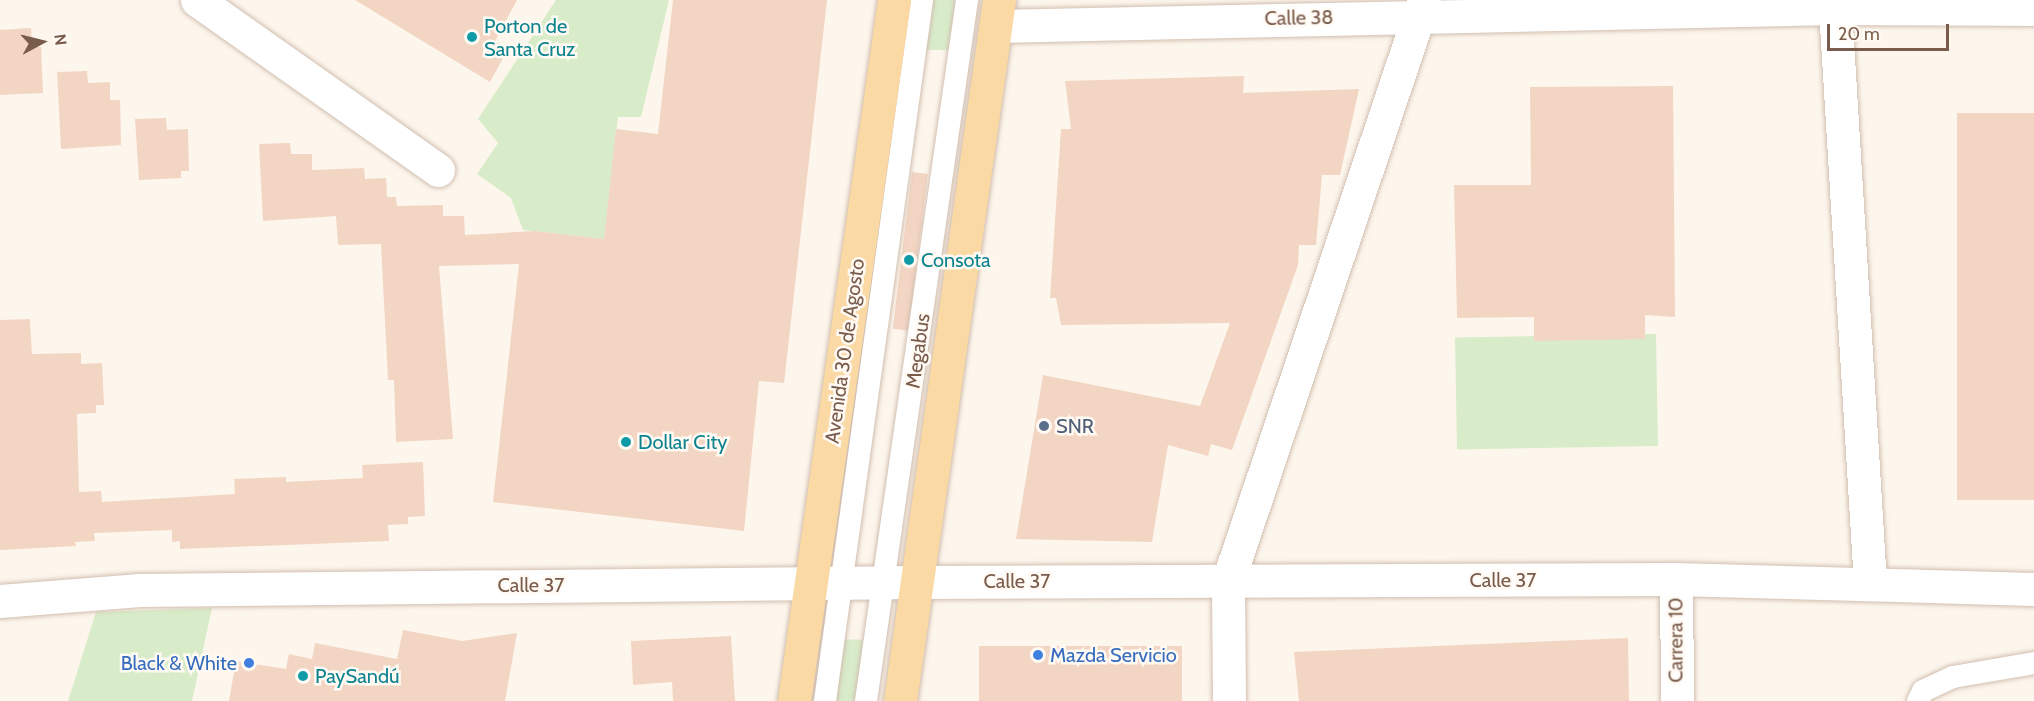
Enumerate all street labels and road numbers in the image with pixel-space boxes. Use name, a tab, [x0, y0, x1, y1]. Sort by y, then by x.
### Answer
street label: Calle 38	[1264, 5, 1334, 31]
street label: Avenida 30 de Agosto	[820, 257, 870, 445]
street label: Megabus	[901, 312, 935, 390]
street label: Calle 37	[1470, 568, 1536, 592]
street label: Calle 37	[984, 569, 1050, 593]
street label: Calle 37	[498, 573, 564, 597]
street label: Carrera 10	[1664, 597, 1688, 683]

